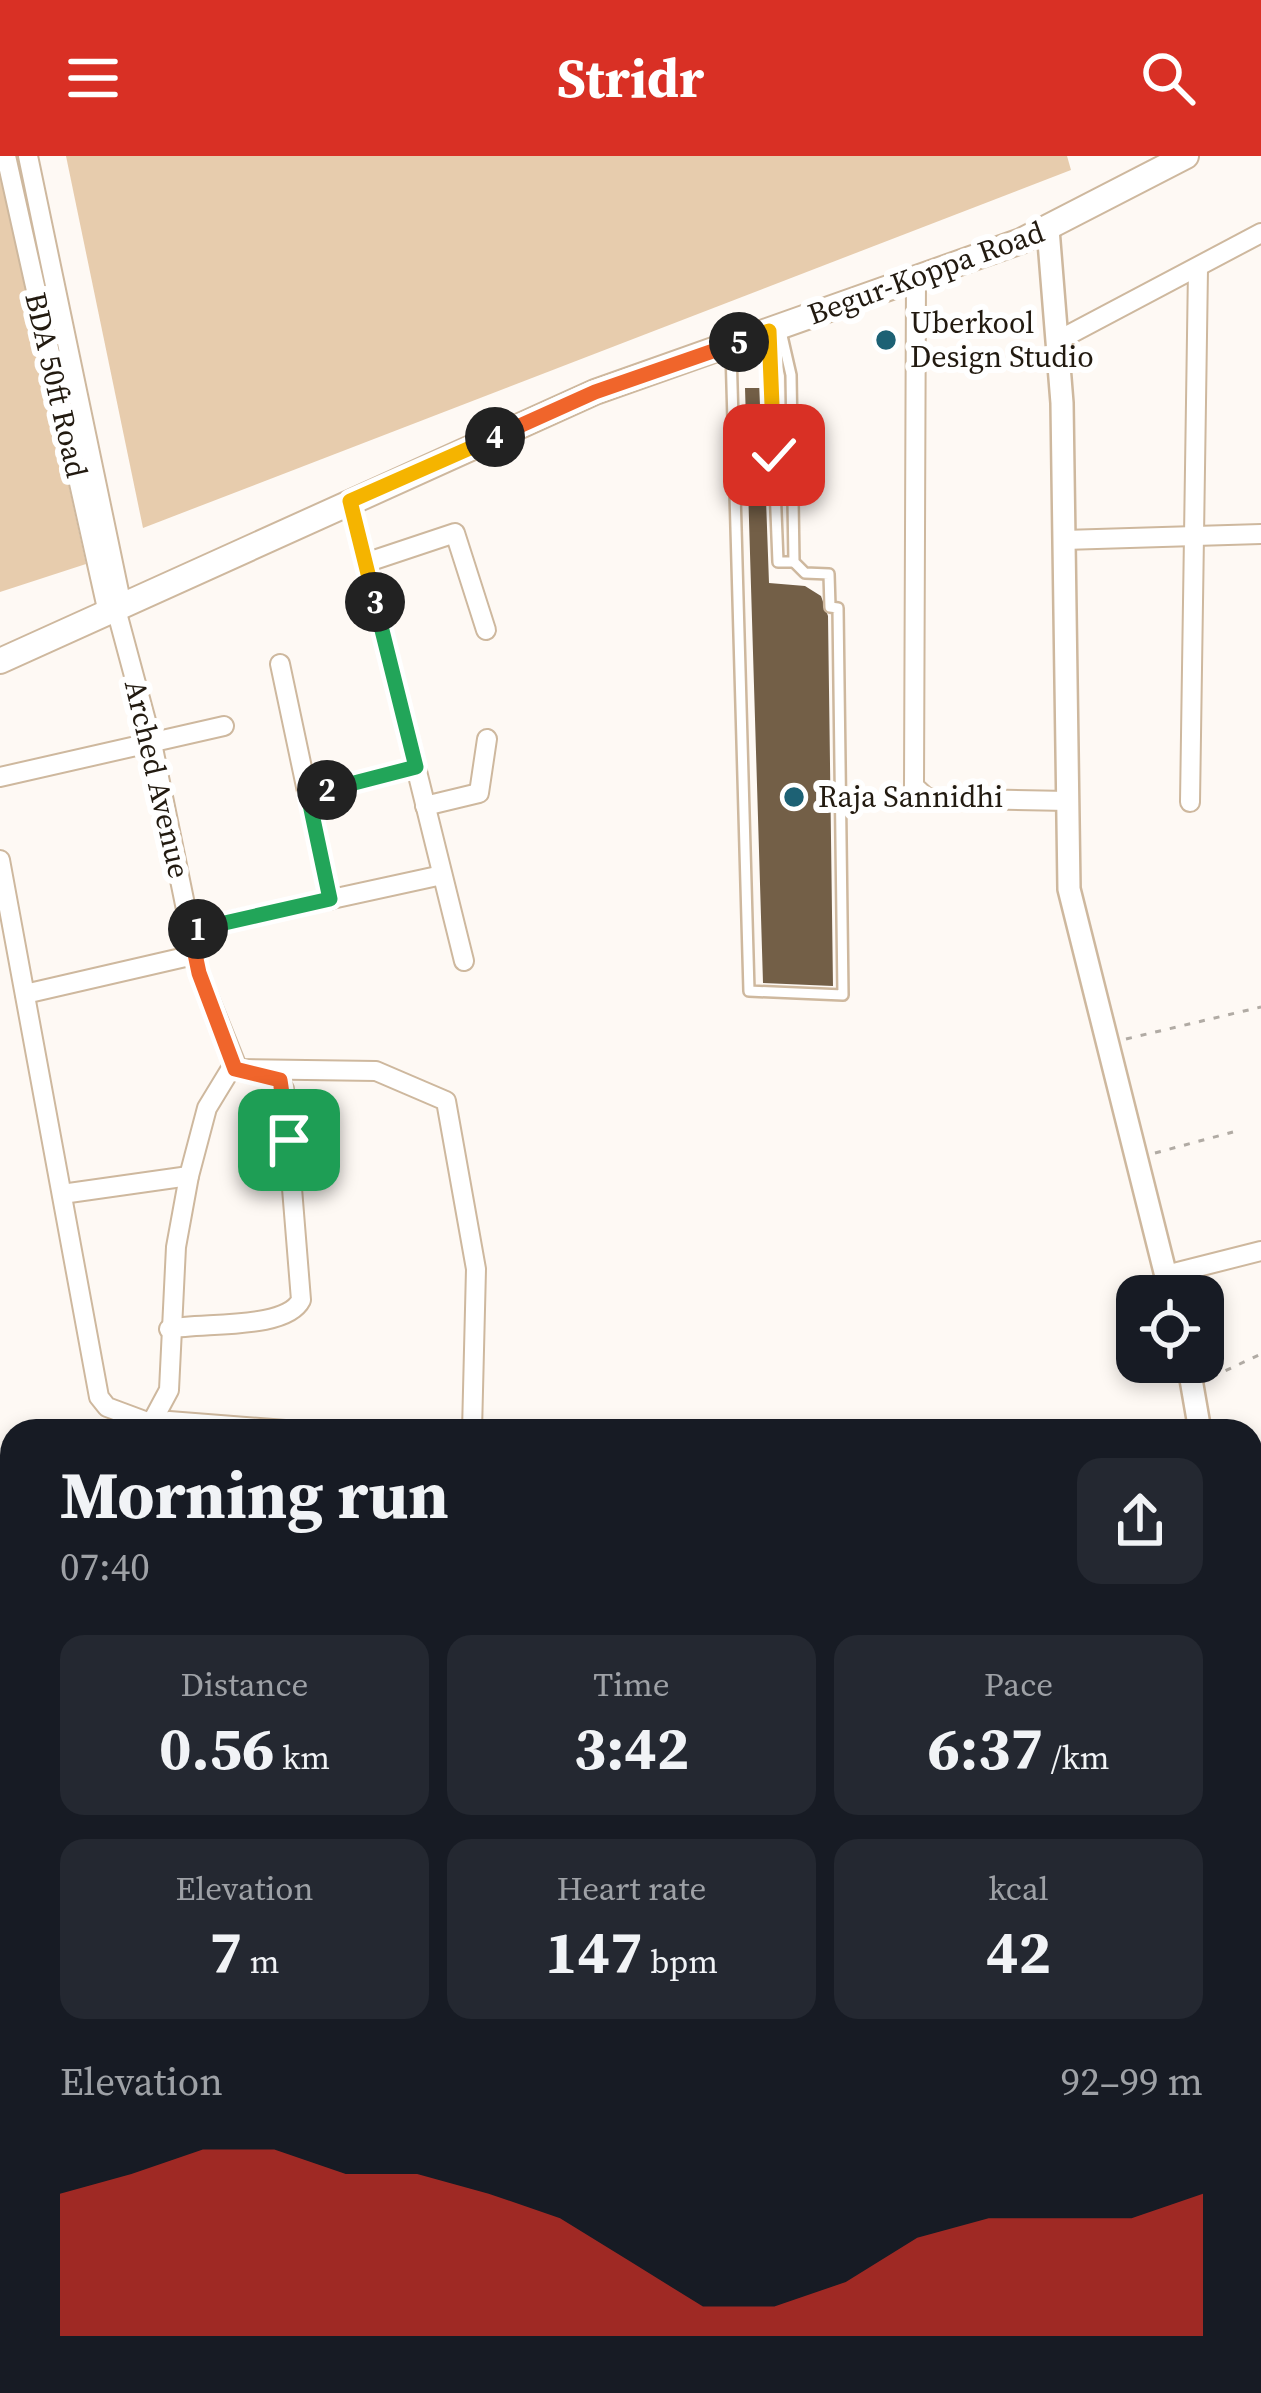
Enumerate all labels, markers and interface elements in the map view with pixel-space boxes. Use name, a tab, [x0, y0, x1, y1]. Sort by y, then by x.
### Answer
text: Stridr	[557, 41, 704, 115]
icon: menu	[60, 45, 126, 111]
icon: search	[1135, 45, 1201, 111]
street label: Begur-Koppa Road	[802, 211, 1050, 334]
street label: BDA 50ft Road	[15, 288, 98, 482]
place label: Uberkool Design Studio	[910, 302, 1094, 377]
pin: 5	[709, 312, 769, 372]
text: 5	[730, 319, 748, 364]
marker: Uberkool Design Studio	[873, 327, 899, 353]
pin	[723, 404, 825, 506]
pin: 4	[465, 407, 525, 467]
text: 4	[486, 414, 504, 459]
icon: check	[741, 422, 807, 488]
pin: 3	[345, 572, 405, 632]
text: 3	[366, 579, 384, 624]
street label: Arched Avenue	[115, 676, 200, 882]
pin: 2	[297, 760, 357, 820]
text: 2	[318, 767, 336, 812]
place label: Raja Sannidhi	[818, 776, 1003, 817]
marker: Raja Sannidhi	[781, 784, 807, 810]
pin: 1	[168, 899, 228, 959]
text: 1	[189, 906, 207, 951]
pin	[238, 1089, 340, 1191]
icon: arrive	[256, 1107, 322, 1173]
map controls	[1116, 1275, 1224, 1383]
button: locate	[1116, 1275, 1224, 1383]
text: Morning run	[60, 1450, 449, 1540]
button: share	[1077, 1458, 1203, 1584]
text: 07:40	[60, 1540, 150, 1593]
text: Distance	[181, 1662, 308, 1707]
text: Time	[593, 1662, 670, 1707]
text: Pace	[984, 1662, 1053, 1707]
text: 0.56	[159, 1707, 275, 1789]
text: 3:42	[574, 1707, 689, 1789]
text: 6:37	[928, 1707, 1043, 1789]
text: km	[275, 1735, 330, 1780]
text: /km	[1043, 1735, 1109, 1780]
text: Elevation	[176, 1866, 313, 1911]
text: Heart rate	[557, 1866, 706, 1911]
text: kcal	[988, 1866, 1049, 1911]
text: 7	[210, 1911, 242, 1993]
text: 147	[545, 1911, 643, 1993]
text: 42	[986, 1911, 1051, 1993]
text: m	[242, 1939, 279, 1984]
text: bpm	[643, 1939, 718, 1984]
text: Elevation	[60, 2055, 223, 2108]
text: 92–99 m	[1061, 2055, 1203, 2108]

